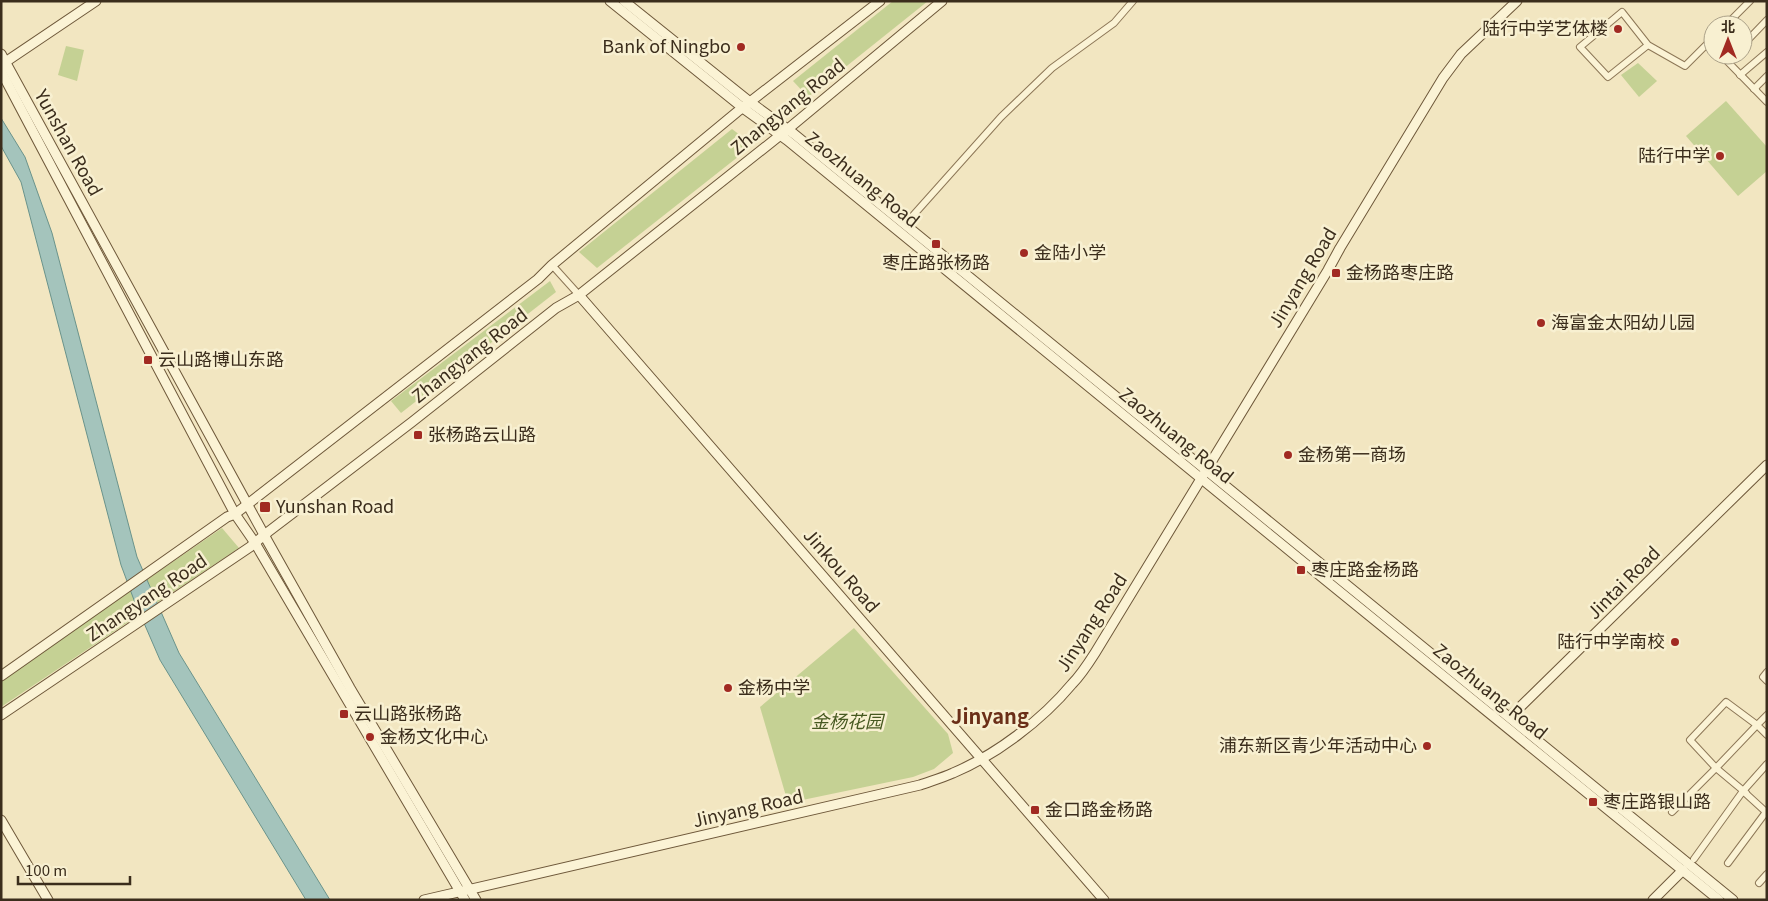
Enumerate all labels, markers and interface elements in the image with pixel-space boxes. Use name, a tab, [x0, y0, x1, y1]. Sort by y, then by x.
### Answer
place label: 陆行中学艺体楼	[1482, 14, 1608, 40]
north arrow	[1703, 15, 1753, 65]
text: 北	[1721, 16, 1735, 36]
marker: 陆行中学艺体楼	[1612, 23, 1624, 35]
place label: Bank of Ningbo	[602, 32, 731, 58]
marker: Bank of Ningbo	[735, 41, 747, 53]
street label: Zhangyang Road	[724, 51, 850, 160]
street label: Yunshan Road	[29, 83, 110, 200]
street label: Zaozhuang Road	[801, 124, 926, 233]
place label: 陆行中学	[1638, 141, 1710, 167]
marker: 陆行中学	[1714, 150, 1726, 162]
street label: Jinyang Road	[1261, 222, 1341, 332]
marker: 枣庄路张杨路	[930, 238, 942, 250]
place label: 金陆小学	[1034, 238, 1106, 264]
marker: 金陆小学	[1018, 247, 1030, 259]
place label: 枣庄路张杨路	[882, 248, 990, 274]
place label: 金杨路枣庄路	[1346, 258, 1454, 284]
marker: 金杨路枣庄路	[1330, 267, 1342, 279]
street label: Zhangyang Road	[405, 301, 532, 408]
place label: 海富金太阳幼儿园	[1551, 308, 1695, 334]
marker: 海富金太阳幼儿园	[1535, 317, 1547, 329]
place label: 云山路博山东路	[158, 345, 284, 371]
marker: 云山路博山东路	[142, 354, 154, 366]
street label: Zaozhuang Road	[1115, 380, 1240, 489]
place label: 张杨路云山路	[428, 420, 536, 446]
marker: 张杨路云山路	[412, 429, 424, 441]
place label: 金杨第一商场	[1298, 440, 1406, 466]
marker: 金杨第一商场	[1282, 449, 1294, 461]
place label: Yunshan Road	[275, 492, 394, 518]
marker: Yunshan Road	[258, 500, 272, 514]
street label: Jinkou Road	[799, 522, 886, 617]
street label: Jintai Road	[1580, 539, 1665, 624]
street label: Zhangyang Road	[80, 546, 211, 646]
place label: 枣庄路金杨路	[1311, 555, 1419, 581]
marker: 枣庄路金杨路	[1295, 564, 1307, 576]
street label: Jinyang Road	[1049, 568, 1132, 676]
place label: 陆行中学南校	[1557, 627, 1665, 653]
street label: Zaozhuang Road	[1429, 636, 1554, 745]
marker: 陆行中学南校	[1669, 636, 1681, 648]
place label: 金杨中学	[738, 673, 810, 699]
marker: 金杨中学	[722, 682, 734, 694]
place label: 云山路张杨路	[354, 699, 462, 725]
district label: Jinyang	[951, 701, 1029, 730]
park label: 金杨花园	[811, 707, 886, 733]
marker: 云山路张杨路	[338, 708, 350, 720]
place label: 金杨文化中心	[380, 722, 488, 748]
marker: 金杨文化中心	[364, 731, 376, 743]
place label: 浦东新区青少年活动中心	[1219, 731, 1417, 757]
marker: 浦东新区青少年活动中心	[1421, 740, 1433, 752]
street label: Jinyang Road	[690, 782, 805, 832]
place label: 枣庄路银山路	[1603, 787, 1711, 813]
place label: 金口路金杨路	[1045, 795, 1153, 821]
marker: 枣庄路银山路	[1587, 796, 1599, 808]
marker: 金口路金杨路	[1029, 804, 1041, 816]
scale bar	[18, 854, 130, 886]
text: 100 m	[25, 859, 67, 880]

